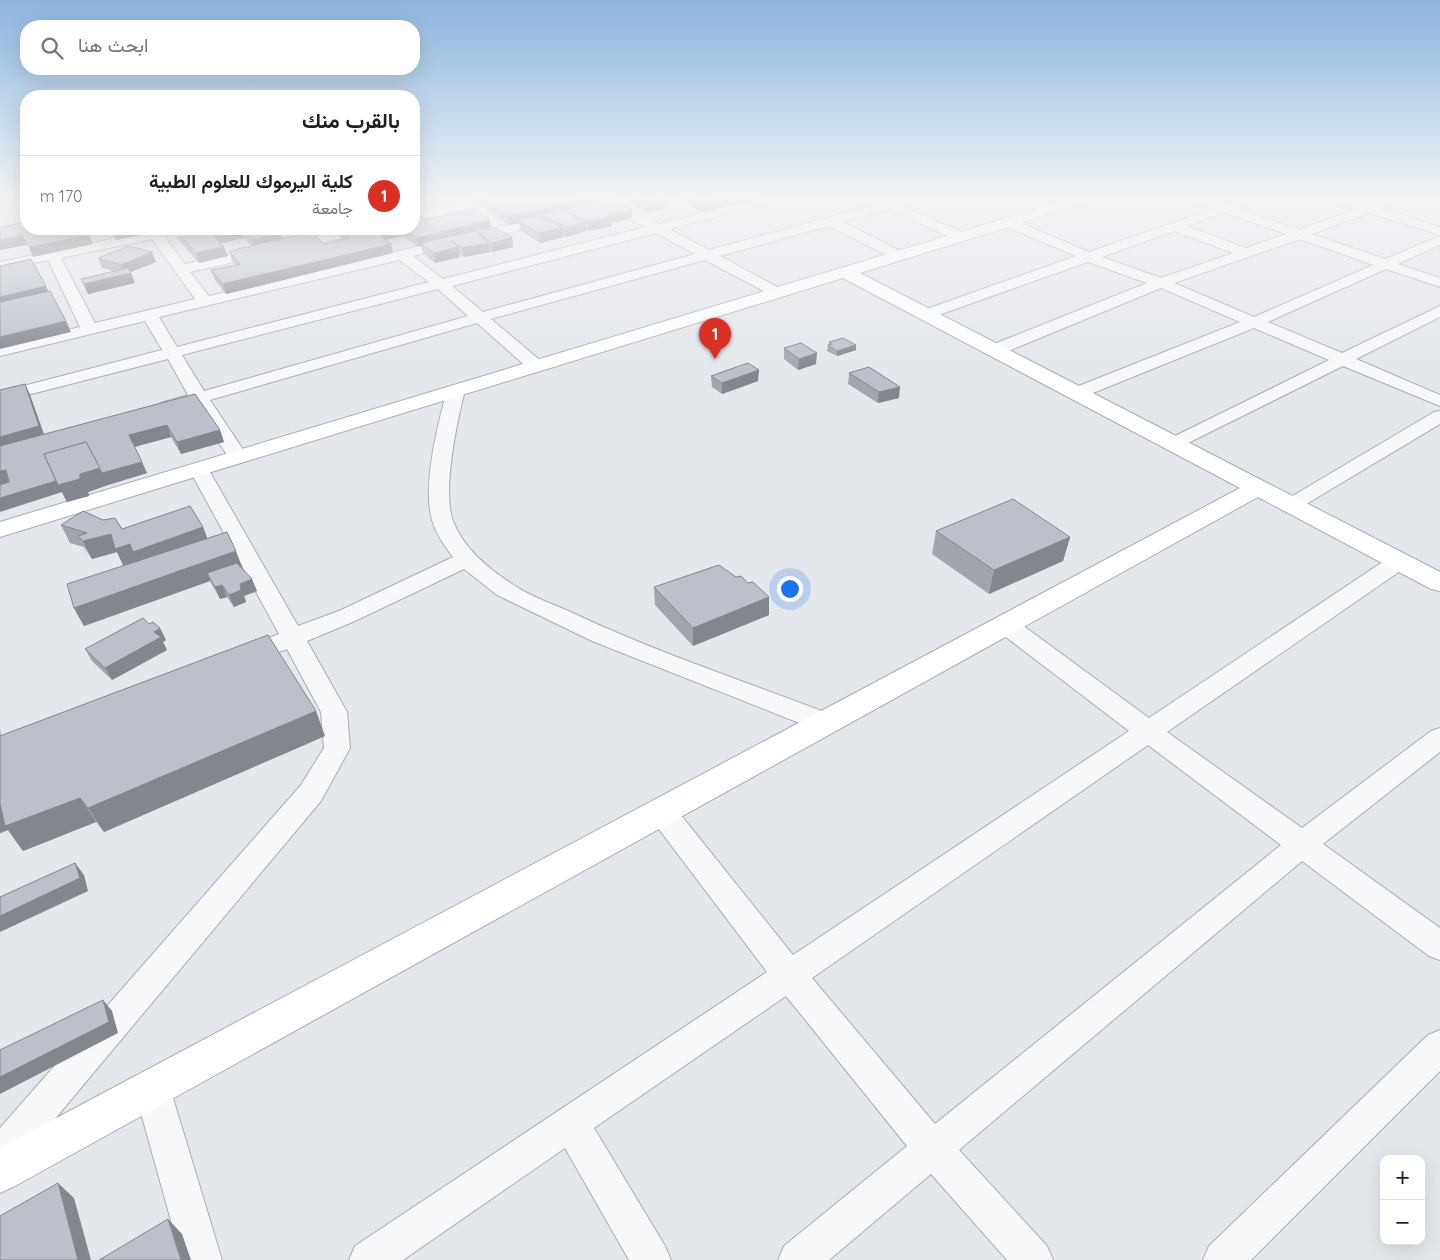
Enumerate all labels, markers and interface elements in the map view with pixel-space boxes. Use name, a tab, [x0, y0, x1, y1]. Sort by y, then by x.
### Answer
search box	[20, 20, 420, 75]
text: ابحث هنا	[78, 33, 148, 57]
icon: search	[38, 34, 66, 62]
text: بالقرب منك	[302, 107, 400, 133]
text: كلية اليرموك للعلوم الطبية	[149, 169, 353, 193]
text: 170 m	[40, 186, 83, 206]
text: 1	[381, 186, 387, 206]
text: جامعة	[312, 198, 353, 218]
pin: 1	[699, 318, 731, 359]
your location	[777, 576, 803, 602]
map controls	[1380, 1155, 1425, 1245]
button: +	[1380, 1155, 1425, 1200]
button: −	[1380, 1200, 1425, 1245]

